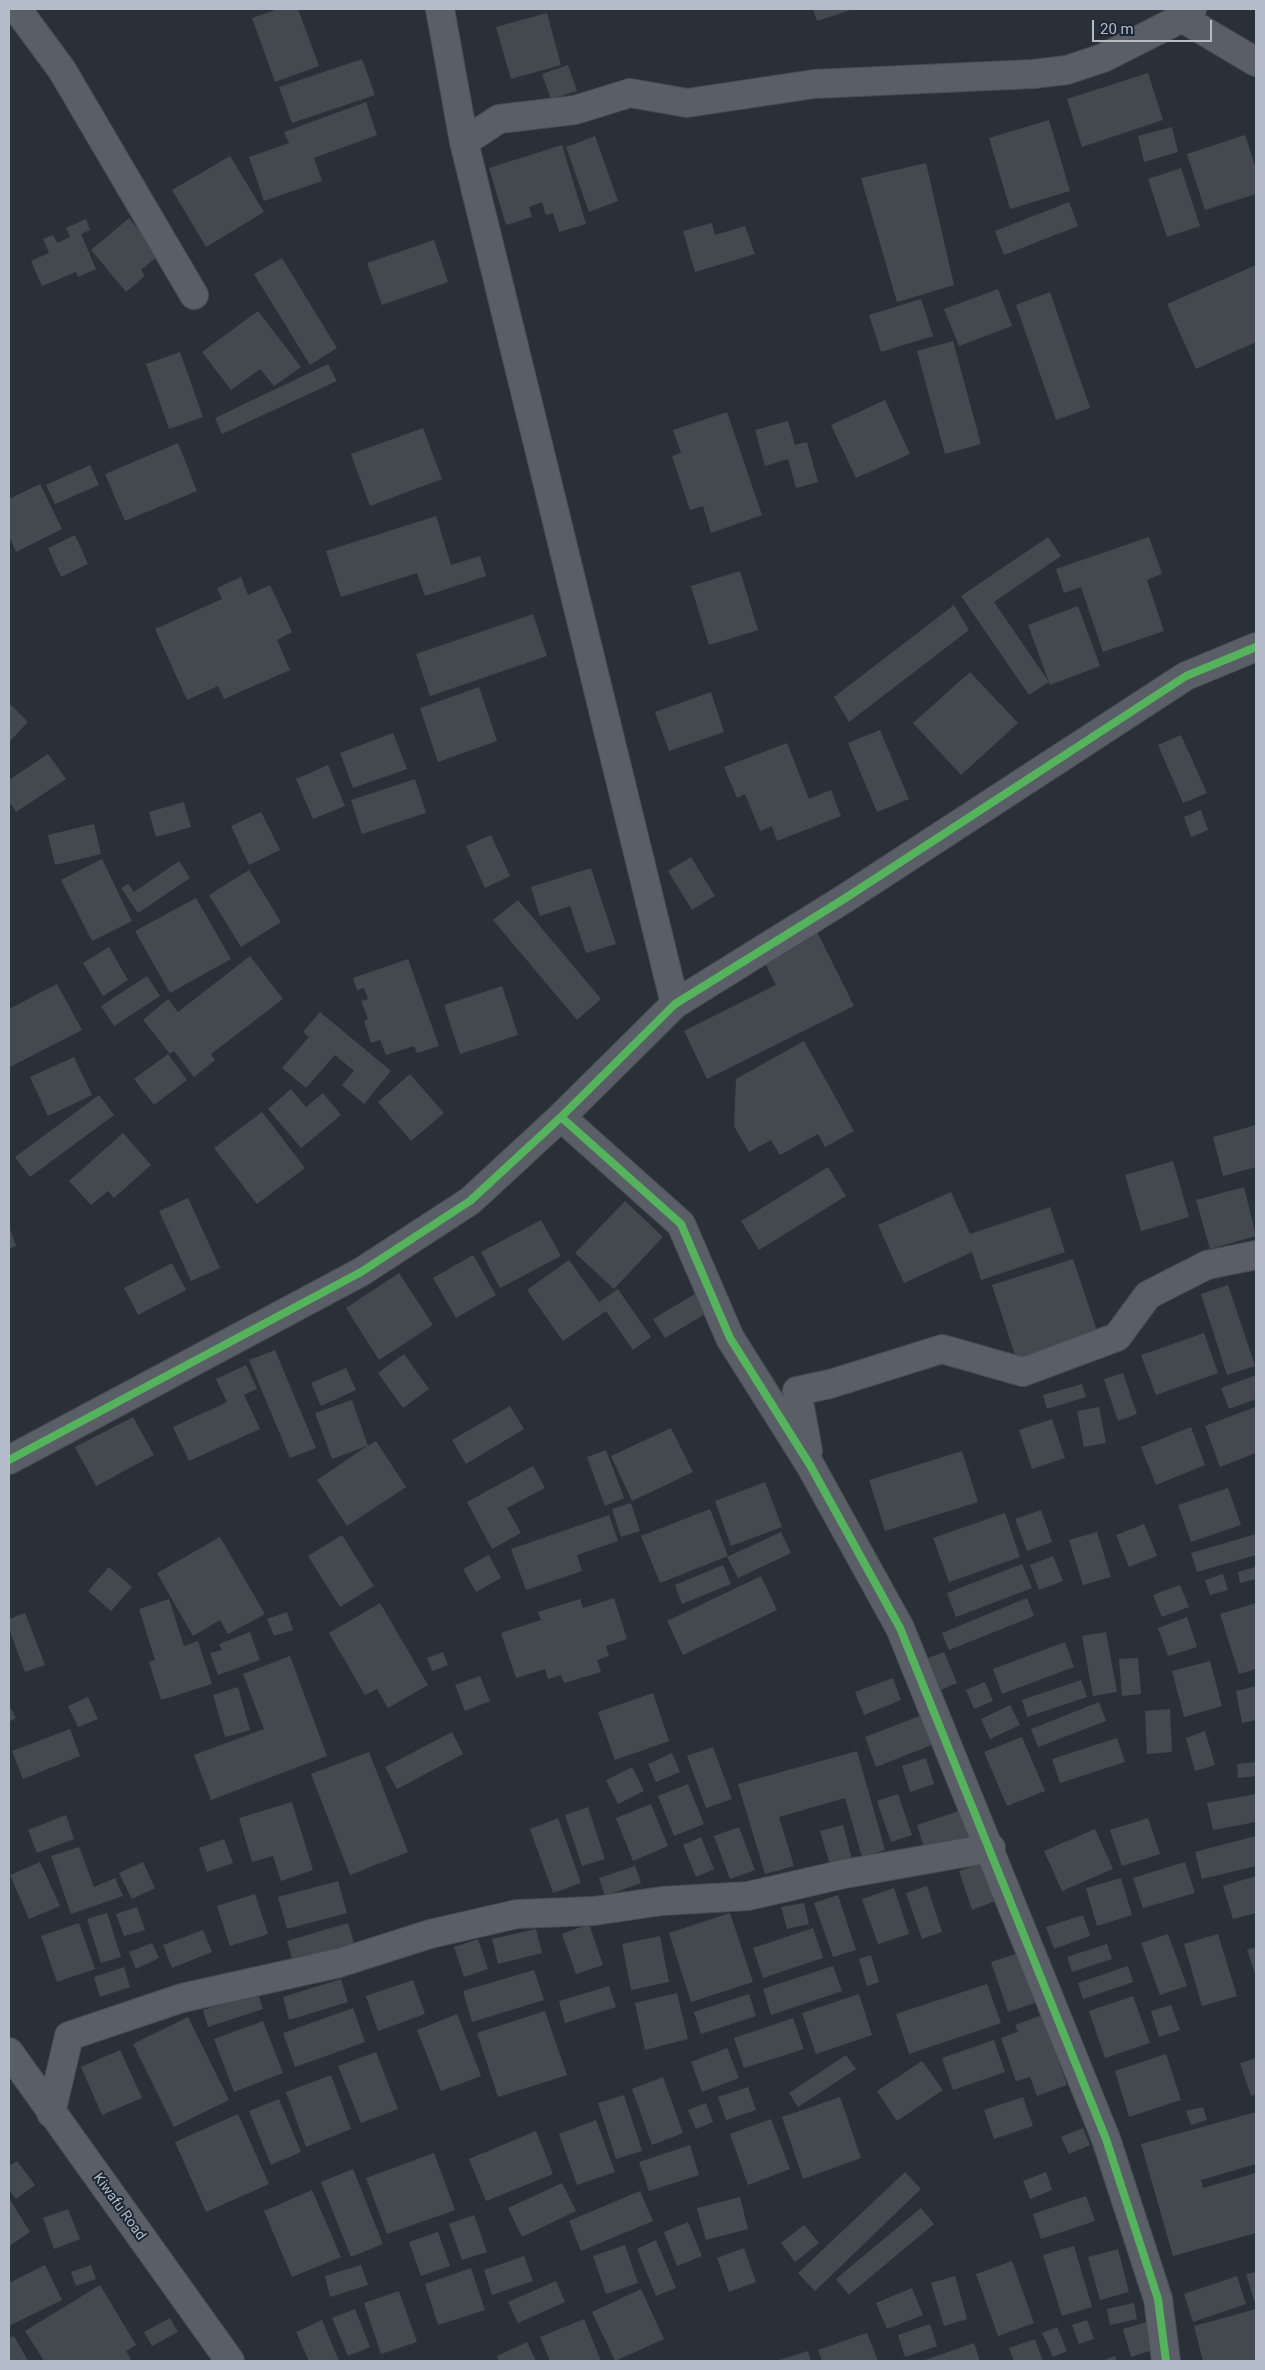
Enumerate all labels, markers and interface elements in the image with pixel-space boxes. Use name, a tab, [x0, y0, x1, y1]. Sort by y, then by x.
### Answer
scale bar	[1095, 10, 1215, 42]
text: 20 m	[1100, 20, 1134, 38]
street label: Kiwafu Road	[89, 2170, 149, 2244]

